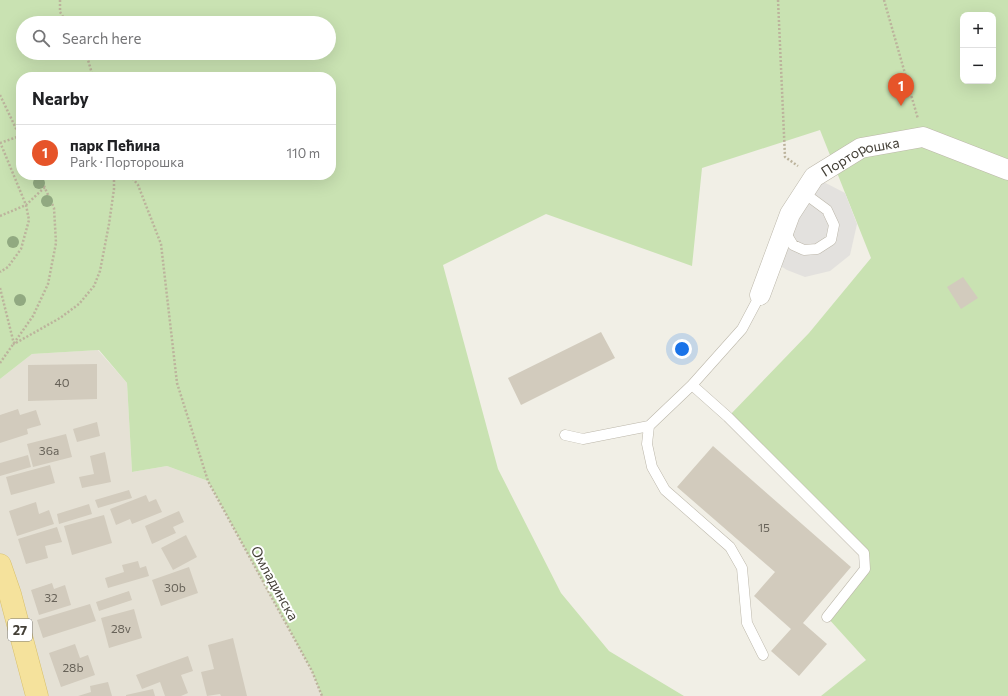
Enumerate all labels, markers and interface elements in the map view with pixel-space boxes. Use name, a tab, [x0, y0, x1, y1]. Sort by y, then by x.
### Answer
map controls	[960, 12, 996, 84]
button: +	[960, 12, 996, 48]
search box	[16, 16, 336, 60]
icon: search	[30, 27, 52, 49]
text: Search here	[62, 29, 141, 47]
button: −	[960, 48, 996, 84]
pin: 1	[888, 73, 914, 106]
text: Nearby	[32, 88, 89, 109]
street label: Порторошка	[817, 133, 901, 179]
text: парк Пећина	[70, 136, 160, 154]
text: 1	[42, 145, 48, 161]
text: 110 m	[287, 145, 320, 161]
text: Park · Порторошка	[70, 154, 184, 170]
your location	[672, 339, 692, 359]
house number: 40	[54, 375, 70, 389]
house number: 36a	[39, 443, 59, 457]
house number: 15	[758, 520, 770, 534]
street label: Омладинска	[248, 543, 302, 623]
house number: 30b	[164, 580, 186, 594]
house number: 32	[44, 590, 58, 604]
road number: 27	[8, 619, 32, 641]
house number: 28v	[111, 621, 131, 635]
house number: 28b	[62, 660, 84, 674]

